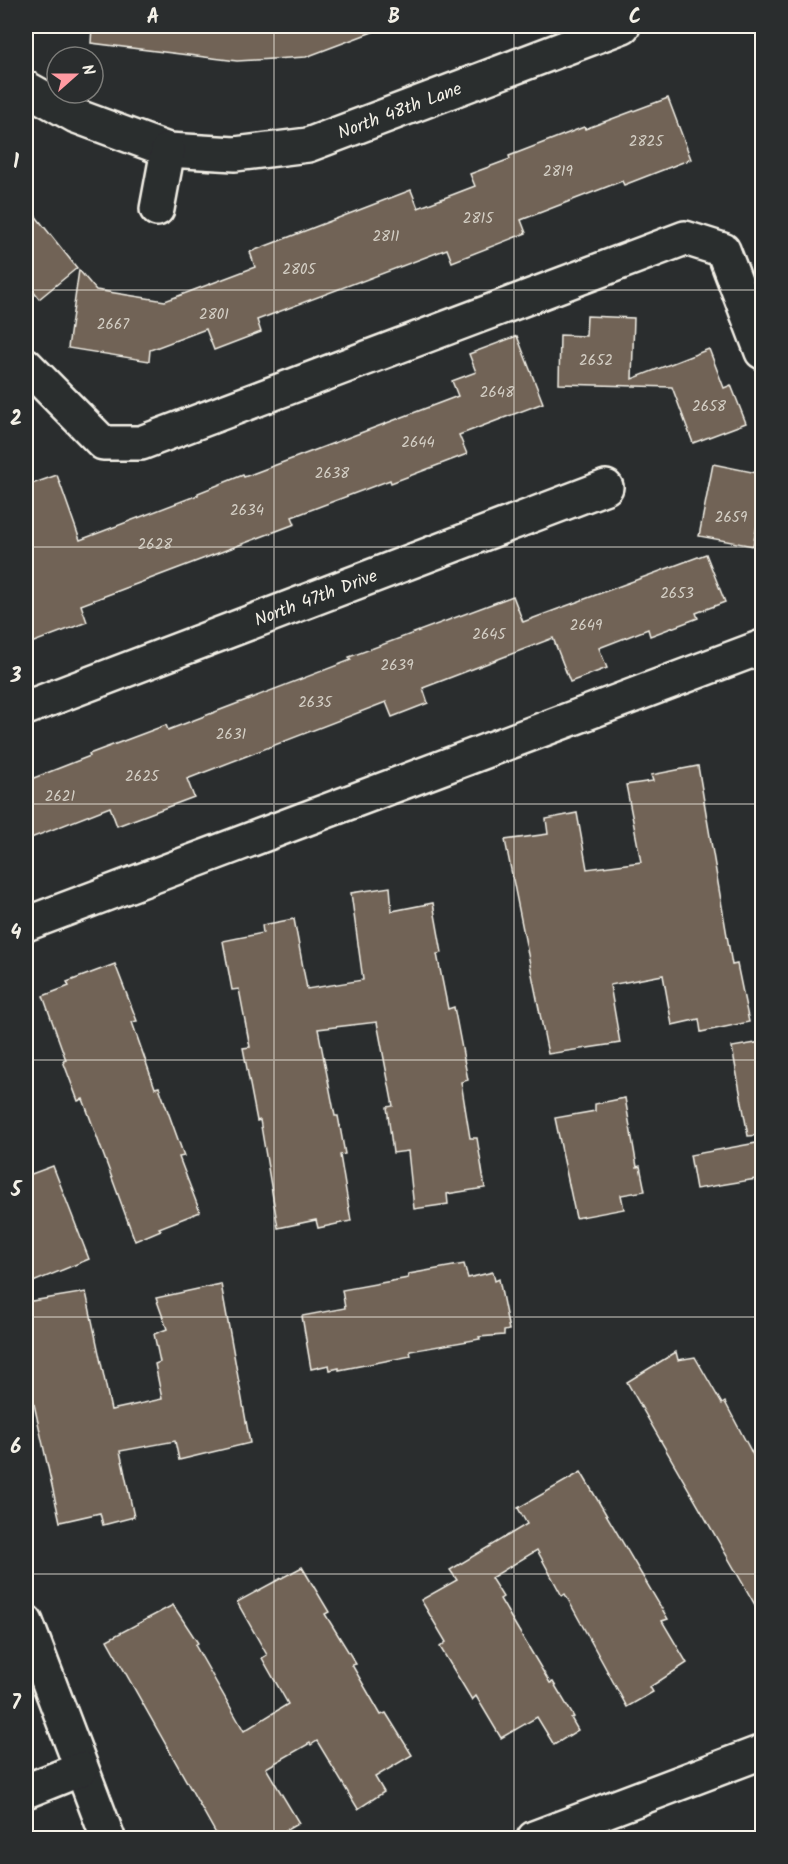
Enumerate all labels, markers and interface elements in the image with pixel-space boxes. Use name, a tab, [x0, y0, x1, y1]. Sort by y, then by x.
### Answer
text: A	[147, 2, 159, 34]
text: B	[388, 2, 400, 34]
text: C	[629, 2, 641, 34]
north arrow	[45, 45, 105, 105]
text: N	[74, 61, 101, 79]
street label: North 48th Lane	[334, 75, 466, 148]
house number: 2825	[629, 130, 664, 154]
text: 1	[13, 147, 19, 179]
house number: 2819	[543, 160, 574, 184]
house number: 2815	[463, 207, 494, 231]
house number: 2811	[372, 225, 400, 249]
house number: 2805	[282, 258, 317, 282]
house number: 2801	[199, 303, 229, 327]
house number: 2667	[97, 313, 130, 337]
house number: 2652	[579, 349, 613, 373]
house number: 2648	[480, 381, 515, 405]
house number: 2658	[692, 395, 727, 419]
text: 2	[10, 404, 22, 436]
house number: 2644	[401, 431, 435, 455]
house number: 2638	[315, 462, 350, 486]
house number: 2634	[230, 499, 264, 523]
house number: 2659	[715, 506, 748, 530]
house number: 2628	[138, 533, 173, 557]
street label: North 47th Drive	[250, 562, 382, 636]
house number: 2653	[660, 582, 694, 606]
house number: 2649	[570, 614, 603, 638]
house number: 2645	[472, 623, 507, 647]
house number: 2639	[381, 654, 414, 678]
text: 3	[10, 661, 22, 693]
house number: 2635	[298, 691, 333, 715]
house number: 2631	[216, 723, 246, 747]
house number: 2625	[125, 765, 160, 789]
house number: 2621	[45, 785, 76, 809]
text: 4	[11, 918, 22, 950]
text: 5	[10, 1175, 23, 1207]
text: 6	[11, 1432, 22, 1464]
text: 7	[11, 1688, 21, 1720]

